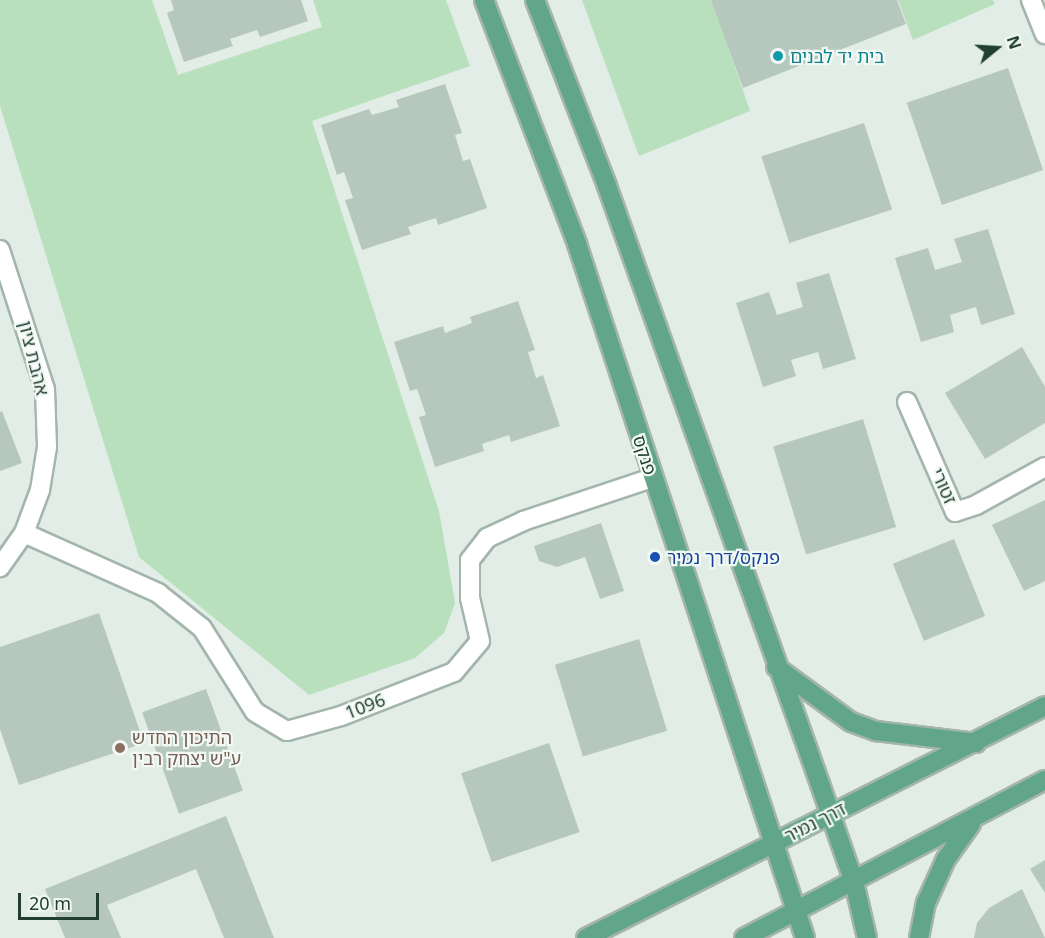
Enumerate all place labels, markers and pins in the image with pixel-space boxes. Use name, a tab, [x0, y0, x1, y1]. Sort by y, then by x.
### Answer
place label: בית יד לבנים	[790, 45, 885, 67]
marker: בית יד לבנים	[771, 49, 785, 63]
place label: פנקס/דרך נמיר	[667, 546, 780, 568]
marker: פנקס/דרך נמיר	[648, 550, 662, 564]
place label: התיכון החדש ע"ש יצחק רבין	[132, 727, 241, 770]
marker: התיכון החדש ע"ש יצחק רבין	[113, 741, 127, 755]

